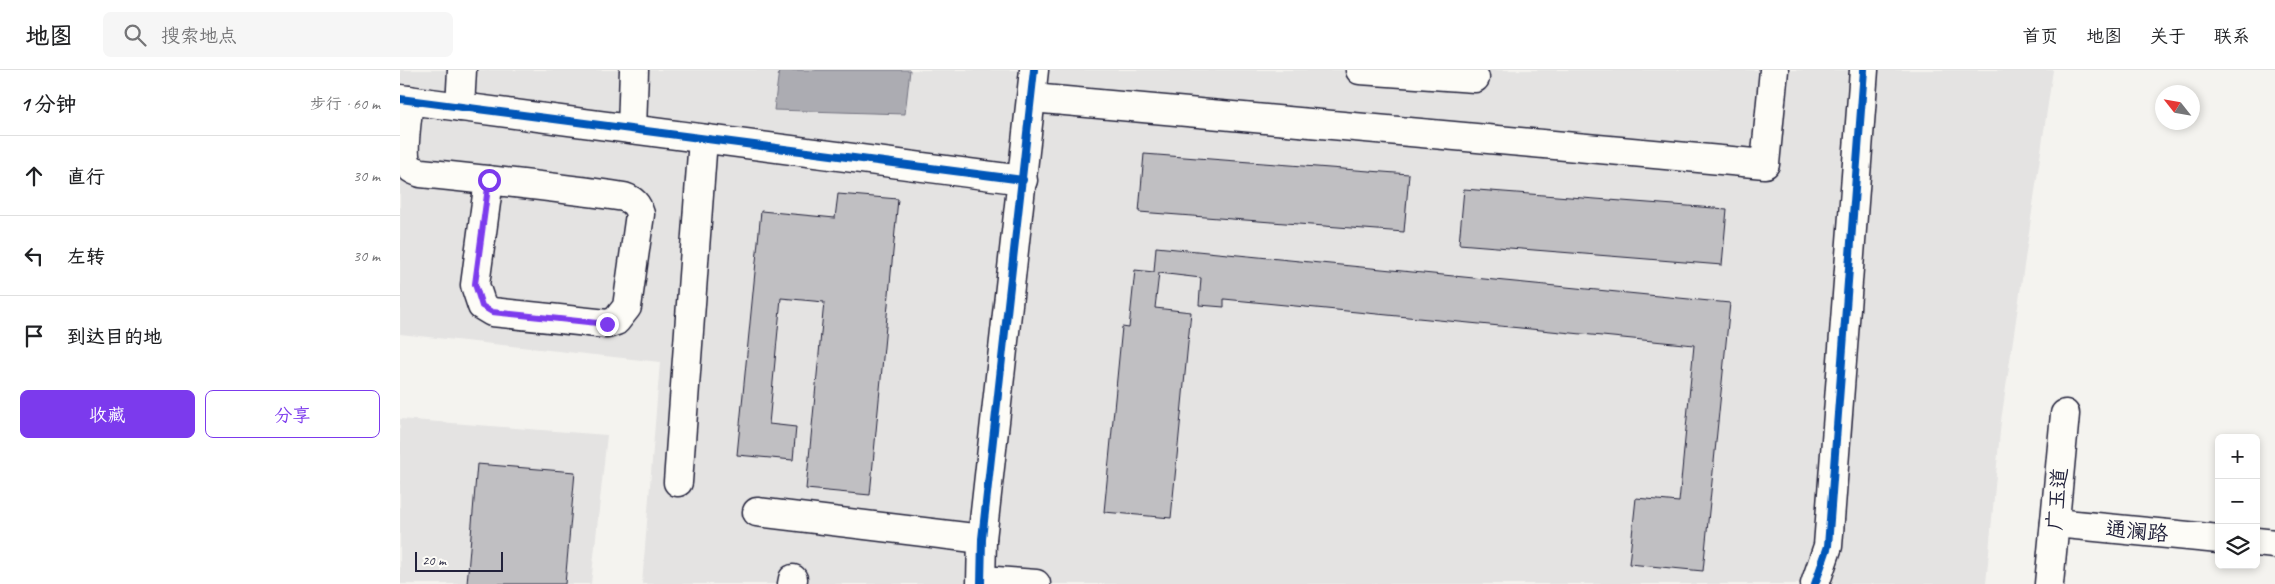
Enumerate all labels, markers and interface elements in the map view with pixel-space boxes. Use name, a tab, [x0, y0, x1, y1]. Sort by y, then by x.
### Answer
search box	[103, 12, 453, 57]
text: 地图	[25, 21, 73, 51]
icon: search	[121, 21, 149, 49]
text: 搜索地点	[161, 24, 237, 48]
text: 首页	[2022, 25, 2058, 47]
text: 地图	[2086, 25, 2122, 47]
text: 关于	[2150, 25, 2186, 47]
text: 联系	[2214, 25, 2250, 47]
north arrow	[2155, 85, 2200, 130]
text: 1 分钟	[20, 91, 77, 117]
text: 步行 · 60 m	[310, 94, 380, 114]
icon: ahead	[20, 162, 48, 190]
text: 直行	[67, 165, 105, 189]
text: 30 m	[353, 166, 380, 186]
route start	[478, 169, 501, 192]
icon: left	[20, 242, 48, 270]
text: 左转	[67, 245, 105, 269]
text: 30 m	[353, 246, 380, 266]
route end	[596, 313, 619, 336]
icon: arrive	[20, 322, 48, 350]
text: 到达目的地	[67, 325, 162, 349]
button: 收藏	[20, 390, 195, 438]
button: 分享	[205, 390, 380, 438]
map controls	[2215, 434, 2260, 569]
button: +	[2215, 434, 2260, 479]
street label: 广玉道	[2041, 466, 2073, 532]
button: −	[2215, 479, 2260, 524]
street label: 通澜路	[2104, 515, 2170, 547]
button: layers	[2215, 524, 2260, 569]
scale bar	[415, 549, 502, 572]
text: 20 m	[422, 552, 446, 569]

